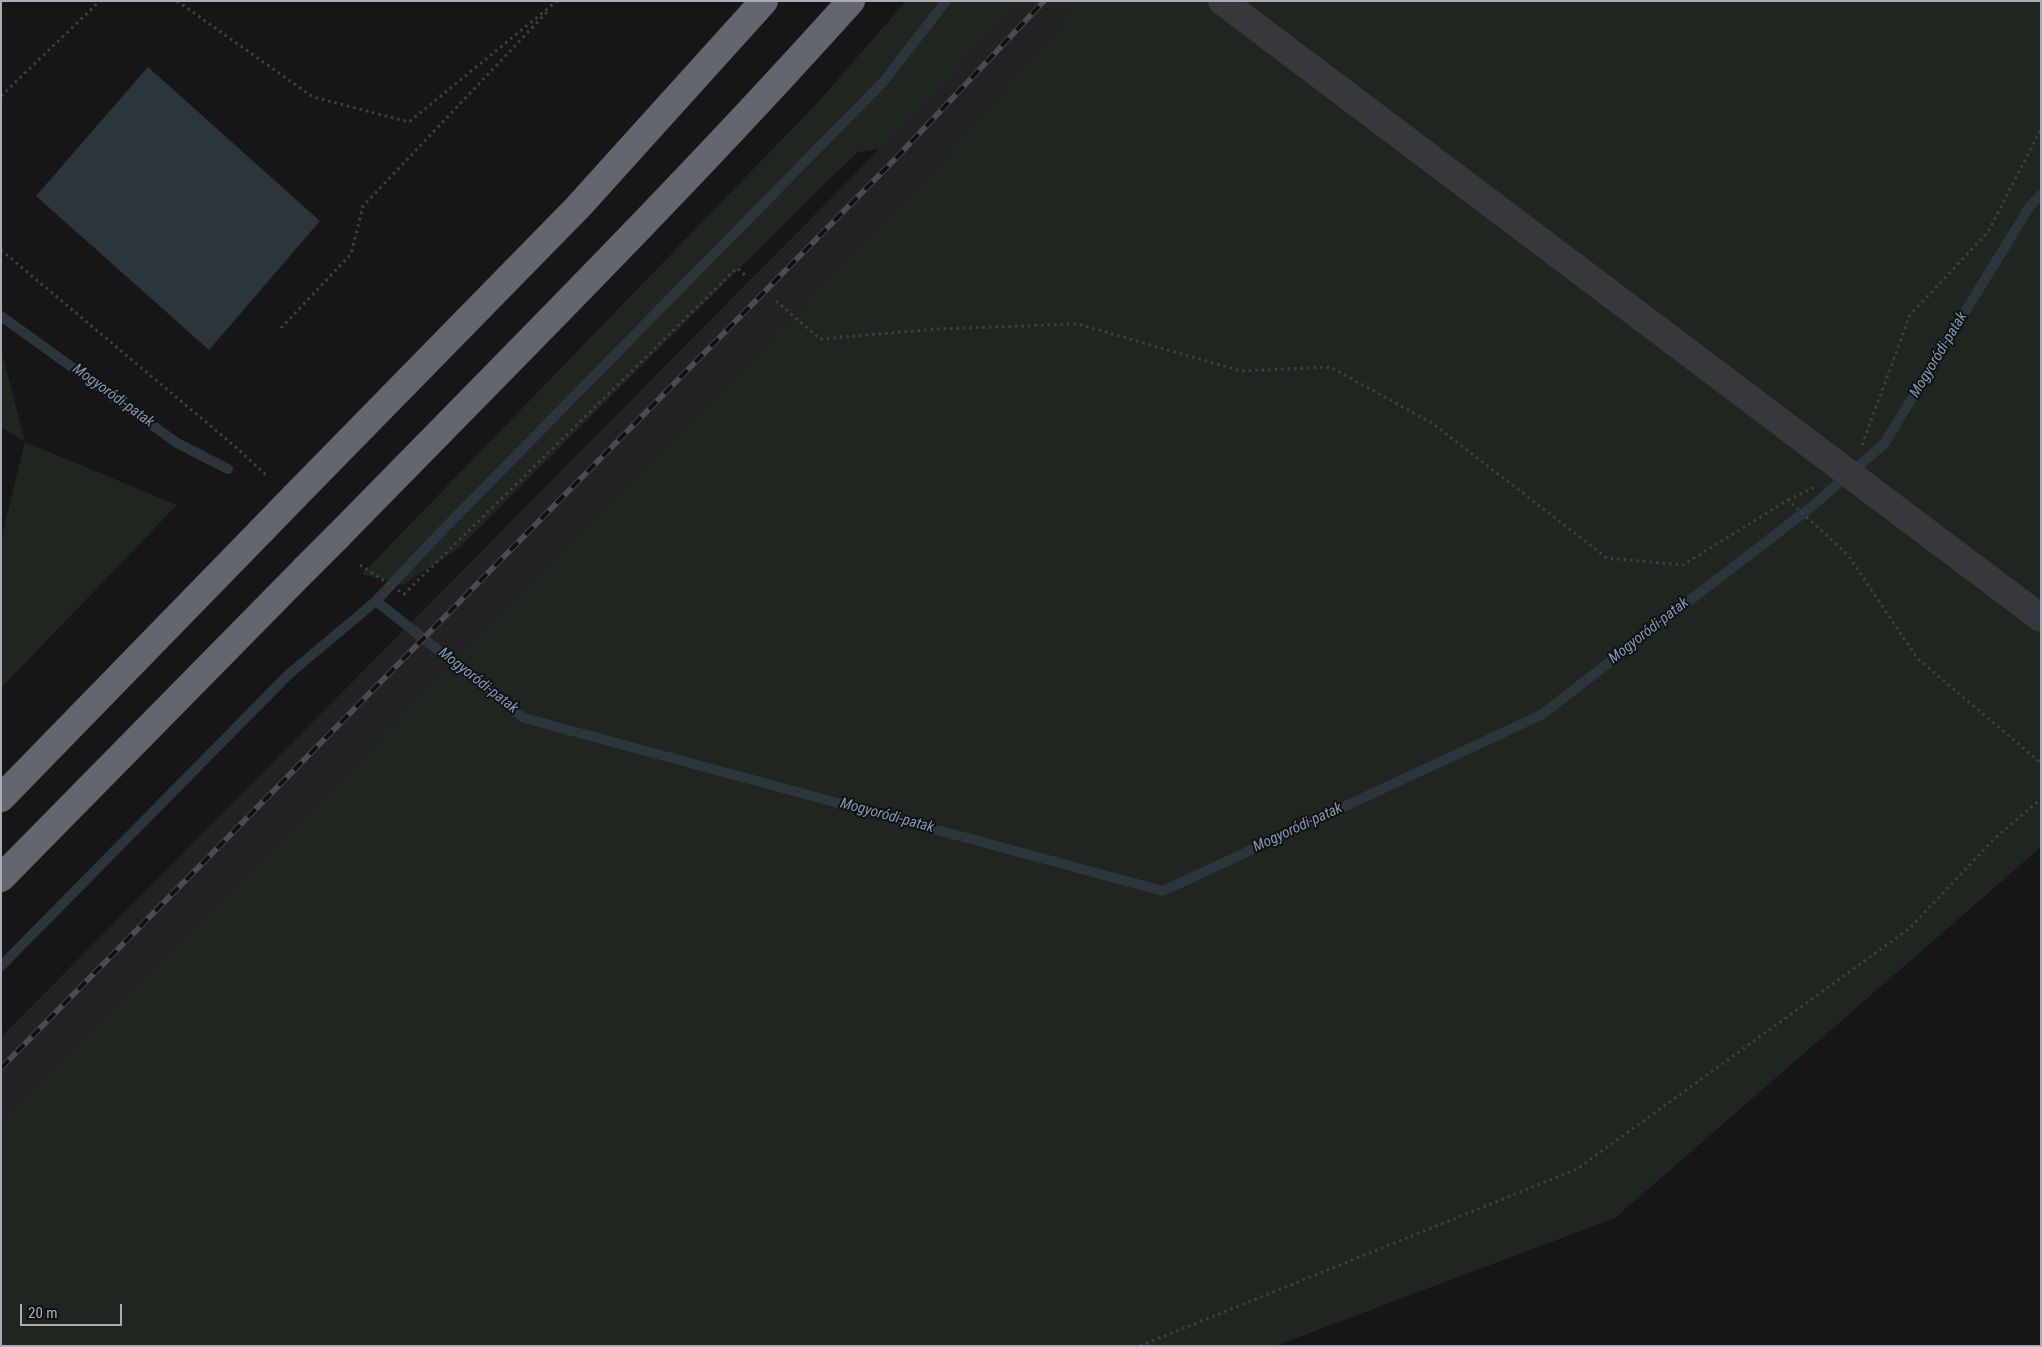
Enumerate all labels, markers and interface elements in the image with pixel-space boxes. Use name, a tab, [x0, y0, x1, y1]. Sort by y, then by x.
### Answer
water label: Mogyoródi-patak	[1906, 309, 1972, 401]
water label: Mogyoródi-patak	[69, 360, 157, 432]
water label: Mogyoródi-patak	[1605, 594, 1693, 668]
water label: Mogyoródi-patak	[434, 644, 522, 718]
water label: Mogyoródi-patak	[838, 795, 936, 837]
water label: Mogyoródi-patak	[1250, 799, 1346, 857]
scale bar	[22, 1294, 125, 1326]
text: 20 m	[28, 1304, 58, 1322]

